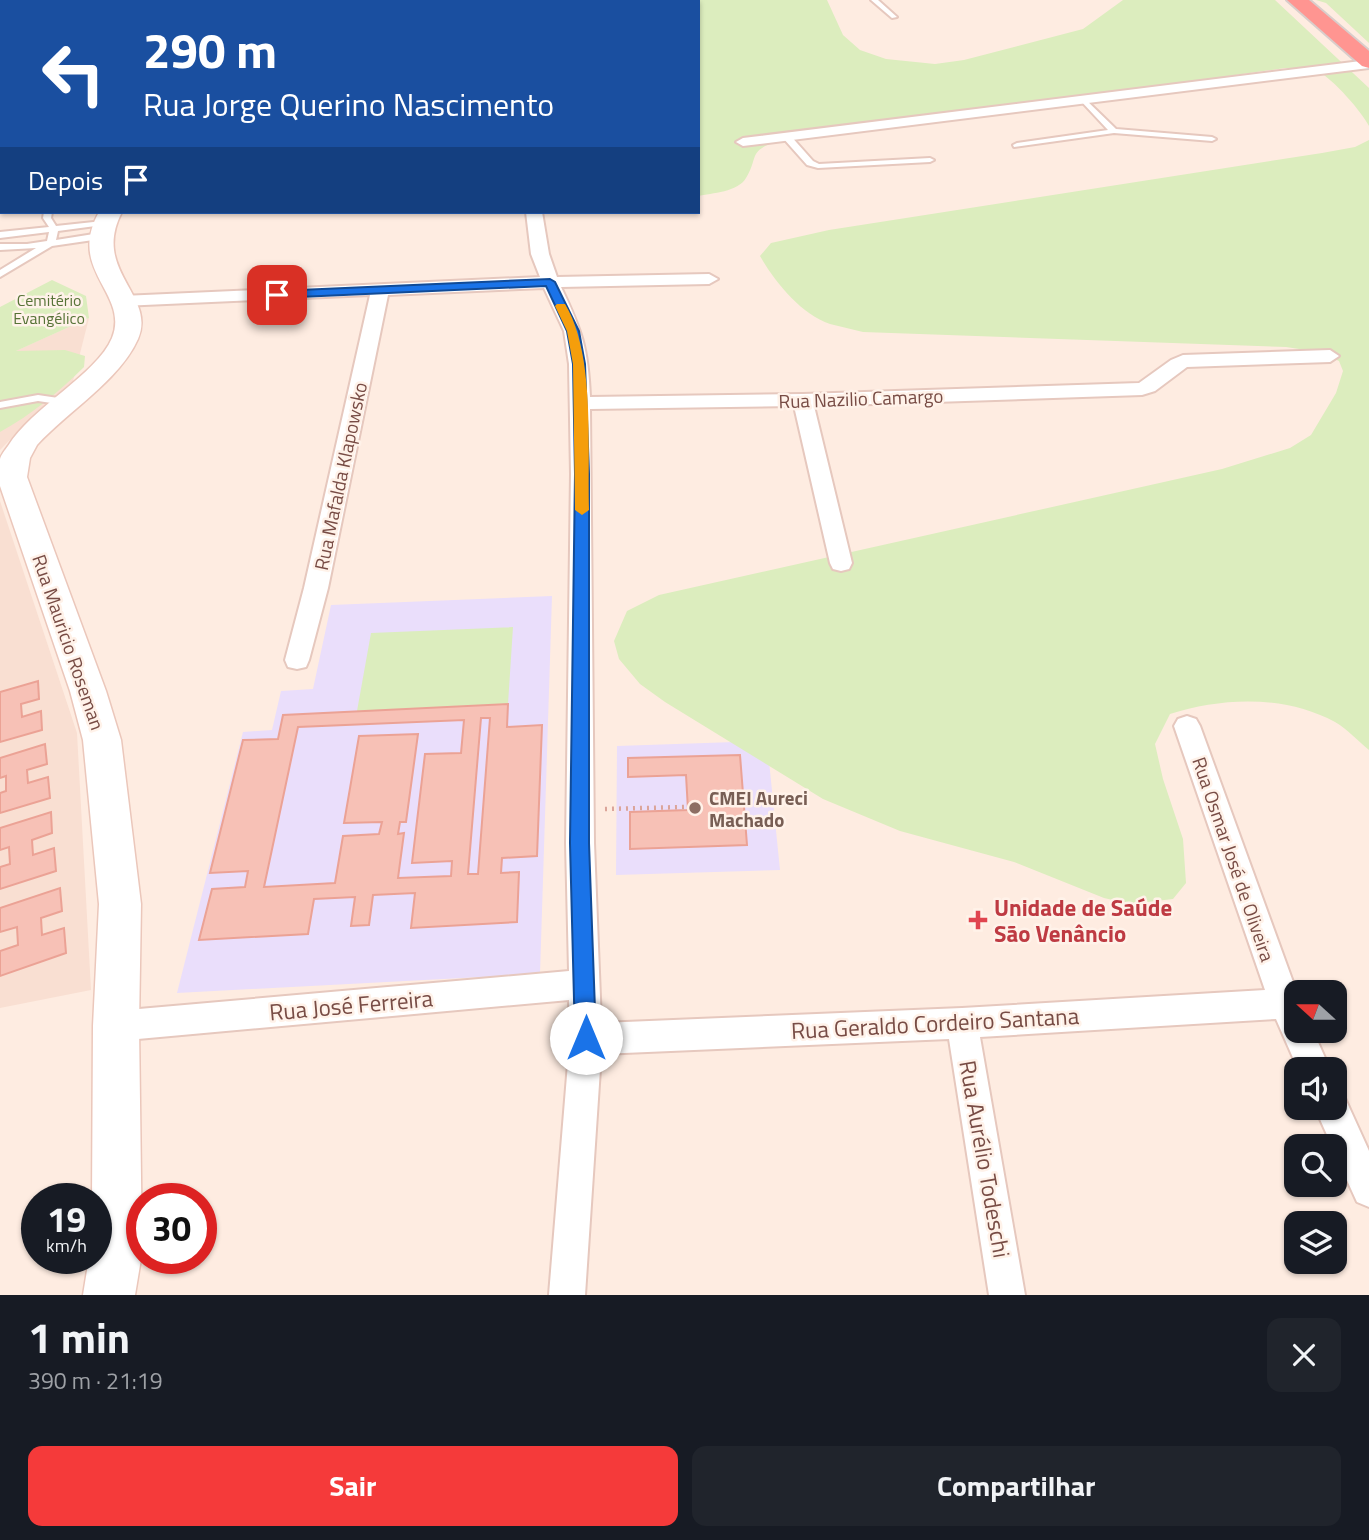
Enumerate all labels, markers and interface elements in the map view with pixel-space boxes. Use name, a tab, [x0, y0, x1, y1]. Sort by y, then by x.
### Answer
text: 290 m	[143, 12, 277, 87]
icon: left	[28, 28, 119, 119]
text: Rua Jorge Querino Nascimento	[143, 80, 554, 128]
text: Depois	[28, 161, 103, 200]
icon: arrive	[117, 161, 155, 199]
pin	[247, 265, 307, 325]
icon: arrive	[258, 276, 296, 314]
park label: Cemitério Evangélico	[13, 288, 85, 330]
street label: Rua Mafalda Klapowsko	[306, 379, 374, 573]
street label: Rua Nazilio Camargo	[778, 381, 944, 415]
street label: Rua Mauricio Roseman	[25, 550, 113, 734]
street label: Rua Osmar José de Oliveira	[1185, 753, 1283, 966]
place label: CMEI Aureci Machado	[709, 783, 808, 834]
marker: CMEI Aureci Machado	[687, 800, 703, 816]
place label: Unidade de Saúde São Venâncio	[994, 890, 1172, 951]
marker: Unidade de Saúde São Venâncio	[968, 910, 988, 930]
street label: Rua José Ferreira	[268, 980, 435, 1030]
north arrow	[1284, 980, 1348, 1043]
map controls	[1284, 980, 1347, 1274]
street label: Rua Geraldo Cordeiro Santana	[790, 998, 1080, 1048]
position arrow	[549, 1001, 623, 1075]
button: sound	[1284, 1057, 1347, 1120]
street label: Rua Aurélio Todeschi	[950, 1058, 1020, 1260]
button: search	[1284, 1134, 1347, 1197]
speed limit sign: 30	[126, 1183, 217, 1274]
text: 19	[47, 1192, 86, 1246]
button: layers	[1284, 1211, 1347, 1274]
text: km/h	[46, 1232, 87, 1259]
text: 1 min	[28, 1305, 130, 1369]
button: close	[1267, 1318, 1341, 1392]
text: 390 m · 21:19	[28, 1363, 163, 1398]
button: Sair	[28, 1446, 678, 1526]
button: Compartilhar	[692, 1446, 1341, 1526]

